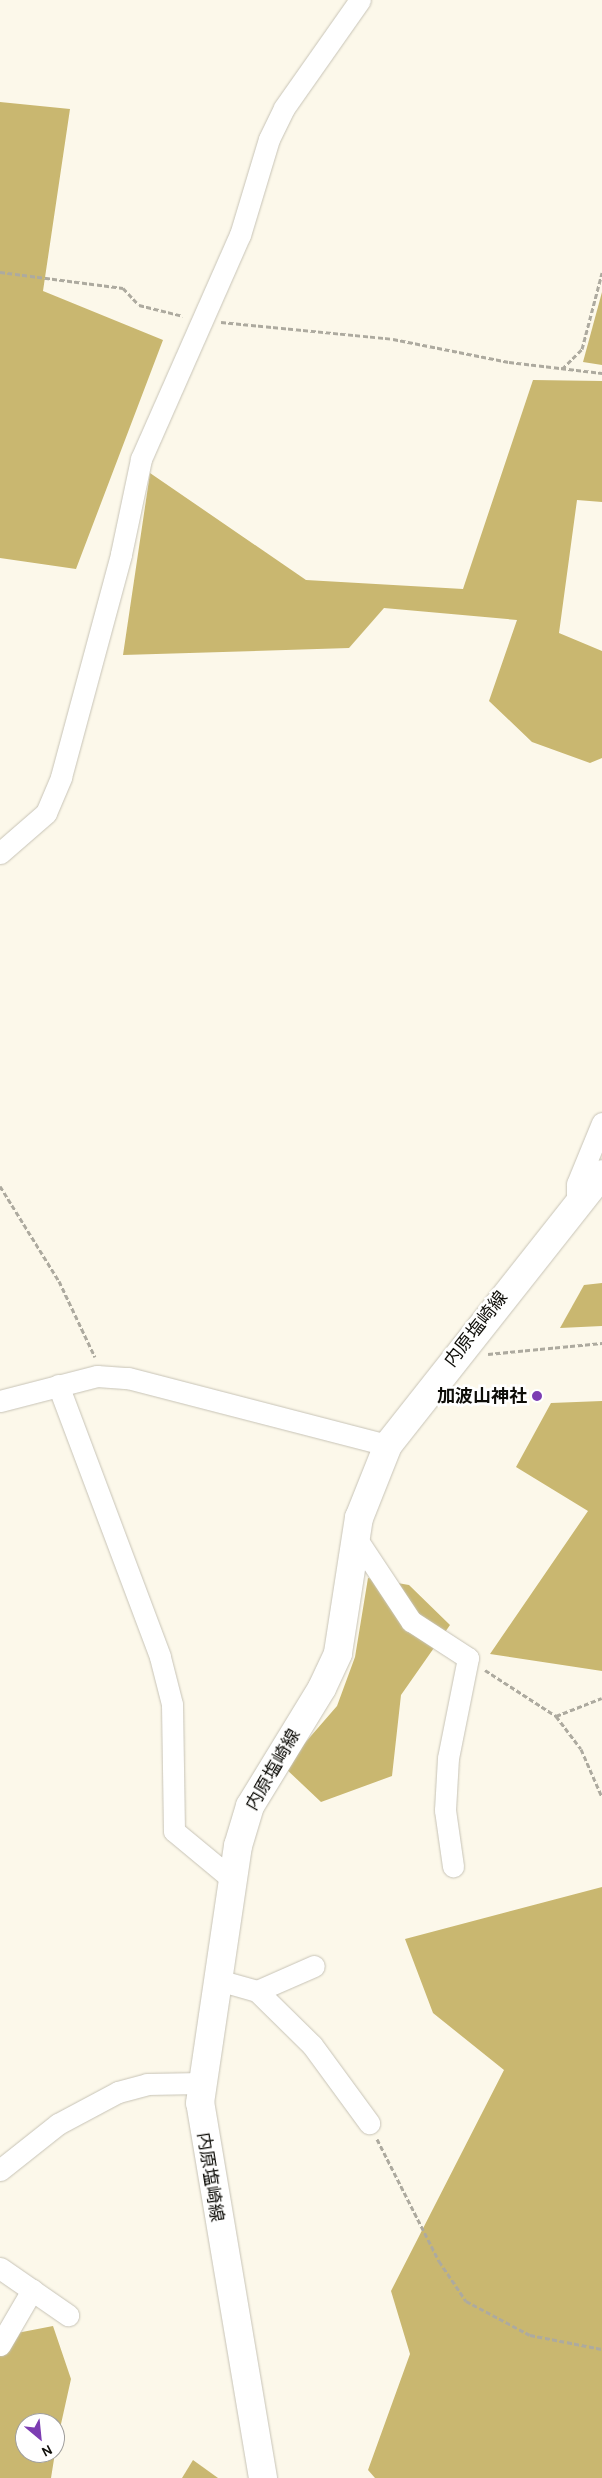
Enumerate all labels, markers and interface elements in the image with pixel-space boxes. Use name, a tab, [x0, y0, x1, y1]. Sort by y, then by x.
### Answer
street label: 内原塩崎線	[440, 1287, 512, 1371]
place label: 加波山神社	[437, 1385, 527, 1407]
marker: 加波山神社	[531, 1390, 543, 1402]
street label: 内原塩崎線	[241, 1726, 305, 1814]
street label: 内原塩崎線	[192, 2131, 228, 2223]
north arrow	[15, 2413, 65, 2463]
text: N	[38, 2441, 55, 2461]

